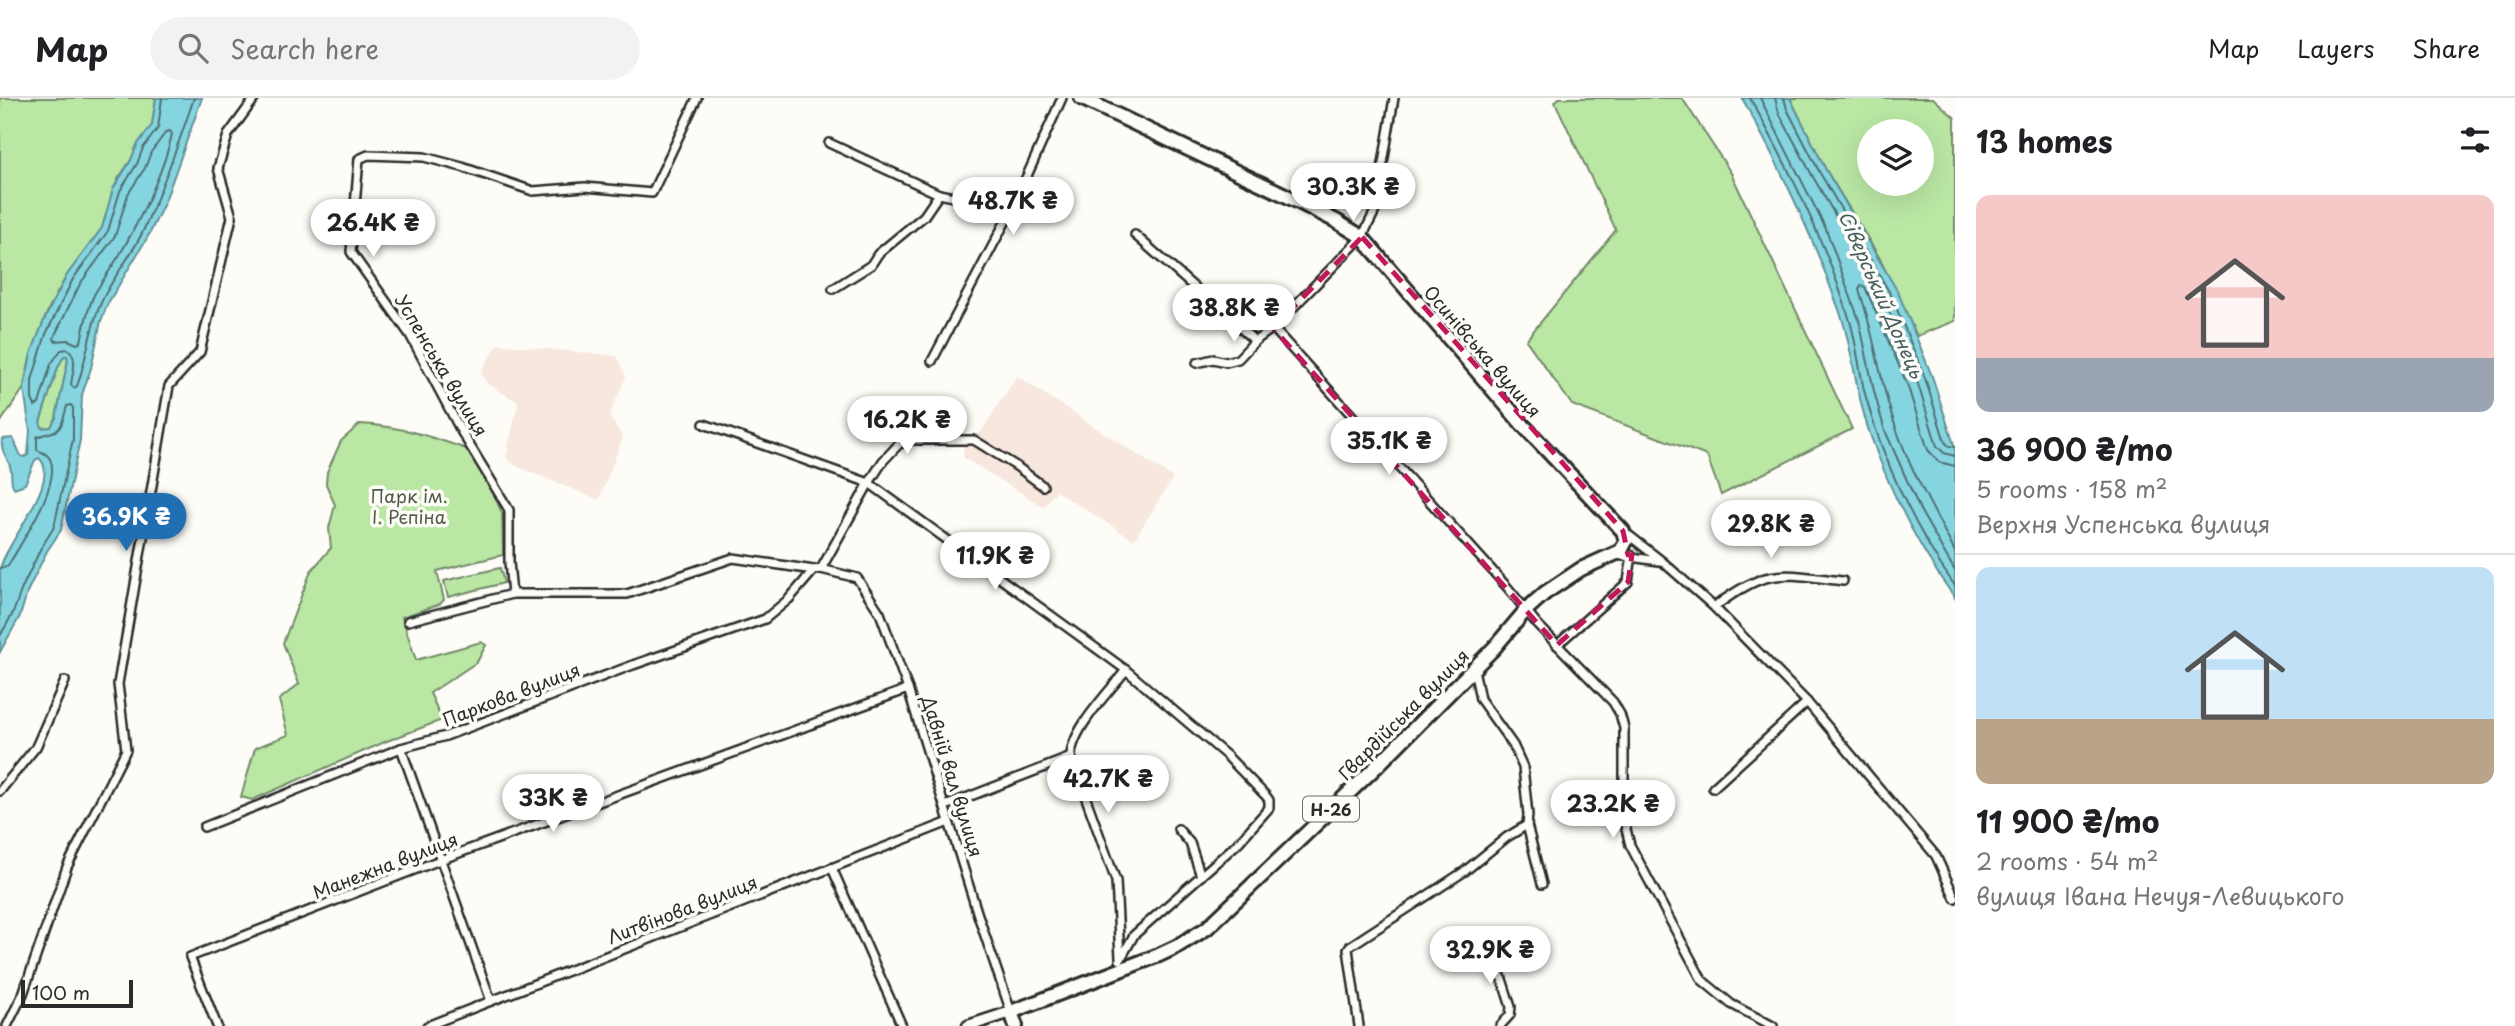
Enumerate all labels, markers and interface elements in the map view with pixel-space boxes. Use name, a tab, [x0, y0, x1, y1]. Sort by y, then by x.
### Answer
search box	[150, 17, 640, 80]
text: Map	[35, 23, 108, 73]
icon: search	[174, 29, 212, 67]
text: Search here	[230, 29, 379, 68]
text: Map	[2208, 30, 2259, 66]
text: Layers	[2297, 30, 2374, 66]
text: Share	[2412, 30, 2480, 66]
text: 13 homes	[1976, 118, 2113, 163]
map controls	[1857, 119, 1934, 196]
button: layers	[1857, 119, 1934, 196]
icon: filters	[2456, 121, 2494, 159]
pin: 30.3K ₴	[1288, 164, 1418, 223]
text: 30.3K ₴	[1306, 168, 1400, 203]
pin: 48.7K ₴	[948, 178, 1078, 237]
text: 48.7K ₴	[968, 182, 1058, 217]
pin: 26.4K ₴	[308, 200, 438, 259]
text: 26.4K ₴	[327, 204, 420, 239]
water label: Сіверський Донець	[1832, 206, 1932, 383]
icon: home	[2172, 240, 2298, 366]
street label: Осинівська вулиця	[1418, 279, 1548, 423]
pin: 38.8K ₴	[1169, 285, 1299, 344]
street label: Успенська вулиця	[389, 289, 495, 441]
text: 38.8K ₴	[1189, 289, 1279, 324]
pin: 16.2K ₴	[842, 396, 972, 456]
text: 16.2K ₴	[863, 401, 951, 436]
pin: 35.1K ₴	[1324, 418, 1454, 477]
text: 35.1K ₴	[1346, 422, 1432, 457]
text: 36 900 ₴/mo	[1976, 426, 2173, 471]
text: 5 rooms · 158 m²	[1976, 471, 2168, 506]
park label: Парк ім. І. Рєпіна	[370, 482, 448, 530]
pin: 36.9K ₴	[61, 494, 191, 553]
text: 36.9K ₴	[81, 498, 171, 533]
pin: 29.8K ₴	[1706, 500, 1836, 560]
text: 29.8K ₴	[1727, 505, 1815, 540]
text: Верхня Успенська вулиця	[1976, 506, 2270, 541]
pin: 11.9K ₴	[930, 532, 1060, 592]
text: 11.9K ₴	[956, 537, 1034, 572]
icon: home	[2172, 612, 2298, 738]
street label: Гвардійська вулиця	[1331, 642, 1475, 786]
street label: Паркова вулиця	[438, 655, 584, 733]
street label: Давній вал вулиця	[915, 691, 990, 860]
pin: 42.7K ₴	[1043, 756, 1173, 815]
text: 42.7K ₴	[1063, 760, 1153, 795]
pin: 33K ₴	[504, 774, 602, 834]
text: 33K ₴	[518, 779, 588, 814]
pin: 23.2K ₴	[1548, 780, 1678, 840]
text: 23.2K ₴	[1566, 785, 1660, 820]
road number: Н-26	[1303, 796, 1359, 822]
text: 11 900 ₴/mo	[1976, 798, 2160, 843]
street label: Манежна вулиця	[309, 825, 461, 905]
text: 2 rooms · 54 m²	[1976, 843, 2159, 878]
street label: Литвінова вулиця	[603, 868, 761, 950]
text: вулиця Івана Нечуя-Левицького	[1976, 878, 2344, 913]
pin: 32.9K ₴	[1425, 926, 1555, 986]
text: 32.9K ₴	[1446, 931, 1534, 966]
scale bar	[21, 977, 133, 1009]
text: 100 m	[32, 978, 90, 1006]

